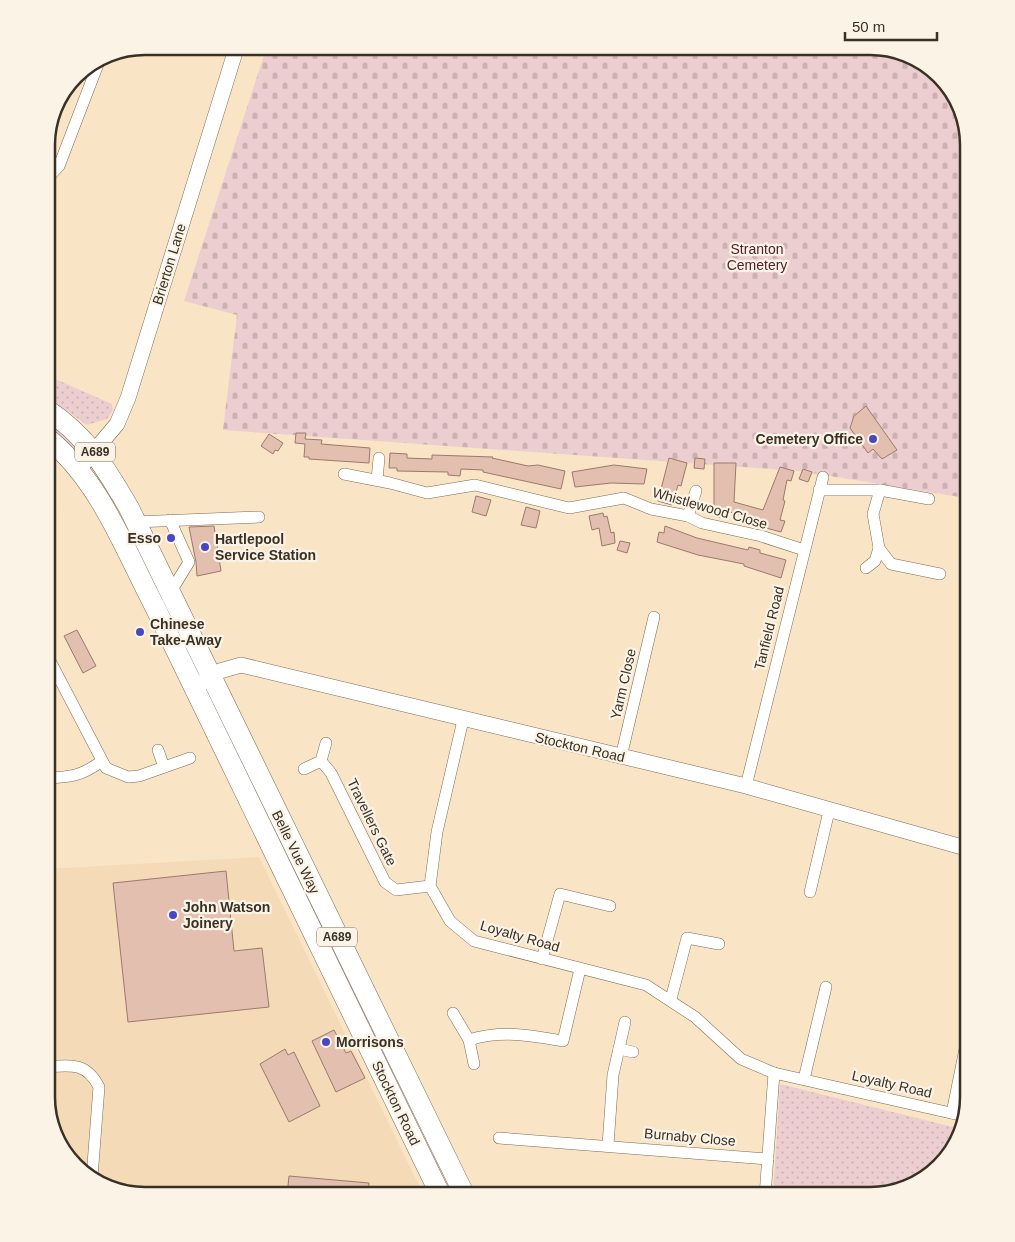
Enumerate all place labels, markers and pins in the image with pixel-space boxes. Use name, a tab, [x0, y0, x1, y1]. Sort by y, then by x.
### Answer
place label: Cemetery Office	[756, 431, 863, 447]
marker: Cemetery Office	[867, 433, 879, 445]
place label: Esso	[128, 530, 161, 546]
place label: Hartlepool Service Station	[215, 531, 316, 563]
marker: Esso	[165, 532, 177, 544]
marker: Hartlepool Service Station	[199, 541, 211, 553]
place label: Chinese Take-Away	[150, 616, 222, 648]
marker: Chinese Take-Away	[134, 626, 146, 638]
place label: John Watson Joinery	[183, 899, 270, 931]
marker: John Watson Joinery	[167, 909, 179, 921]
place label: Morrisons	[336, 1034, 404, 1050]
marker: Morrisons	[320, 1036, 332, 1048]

